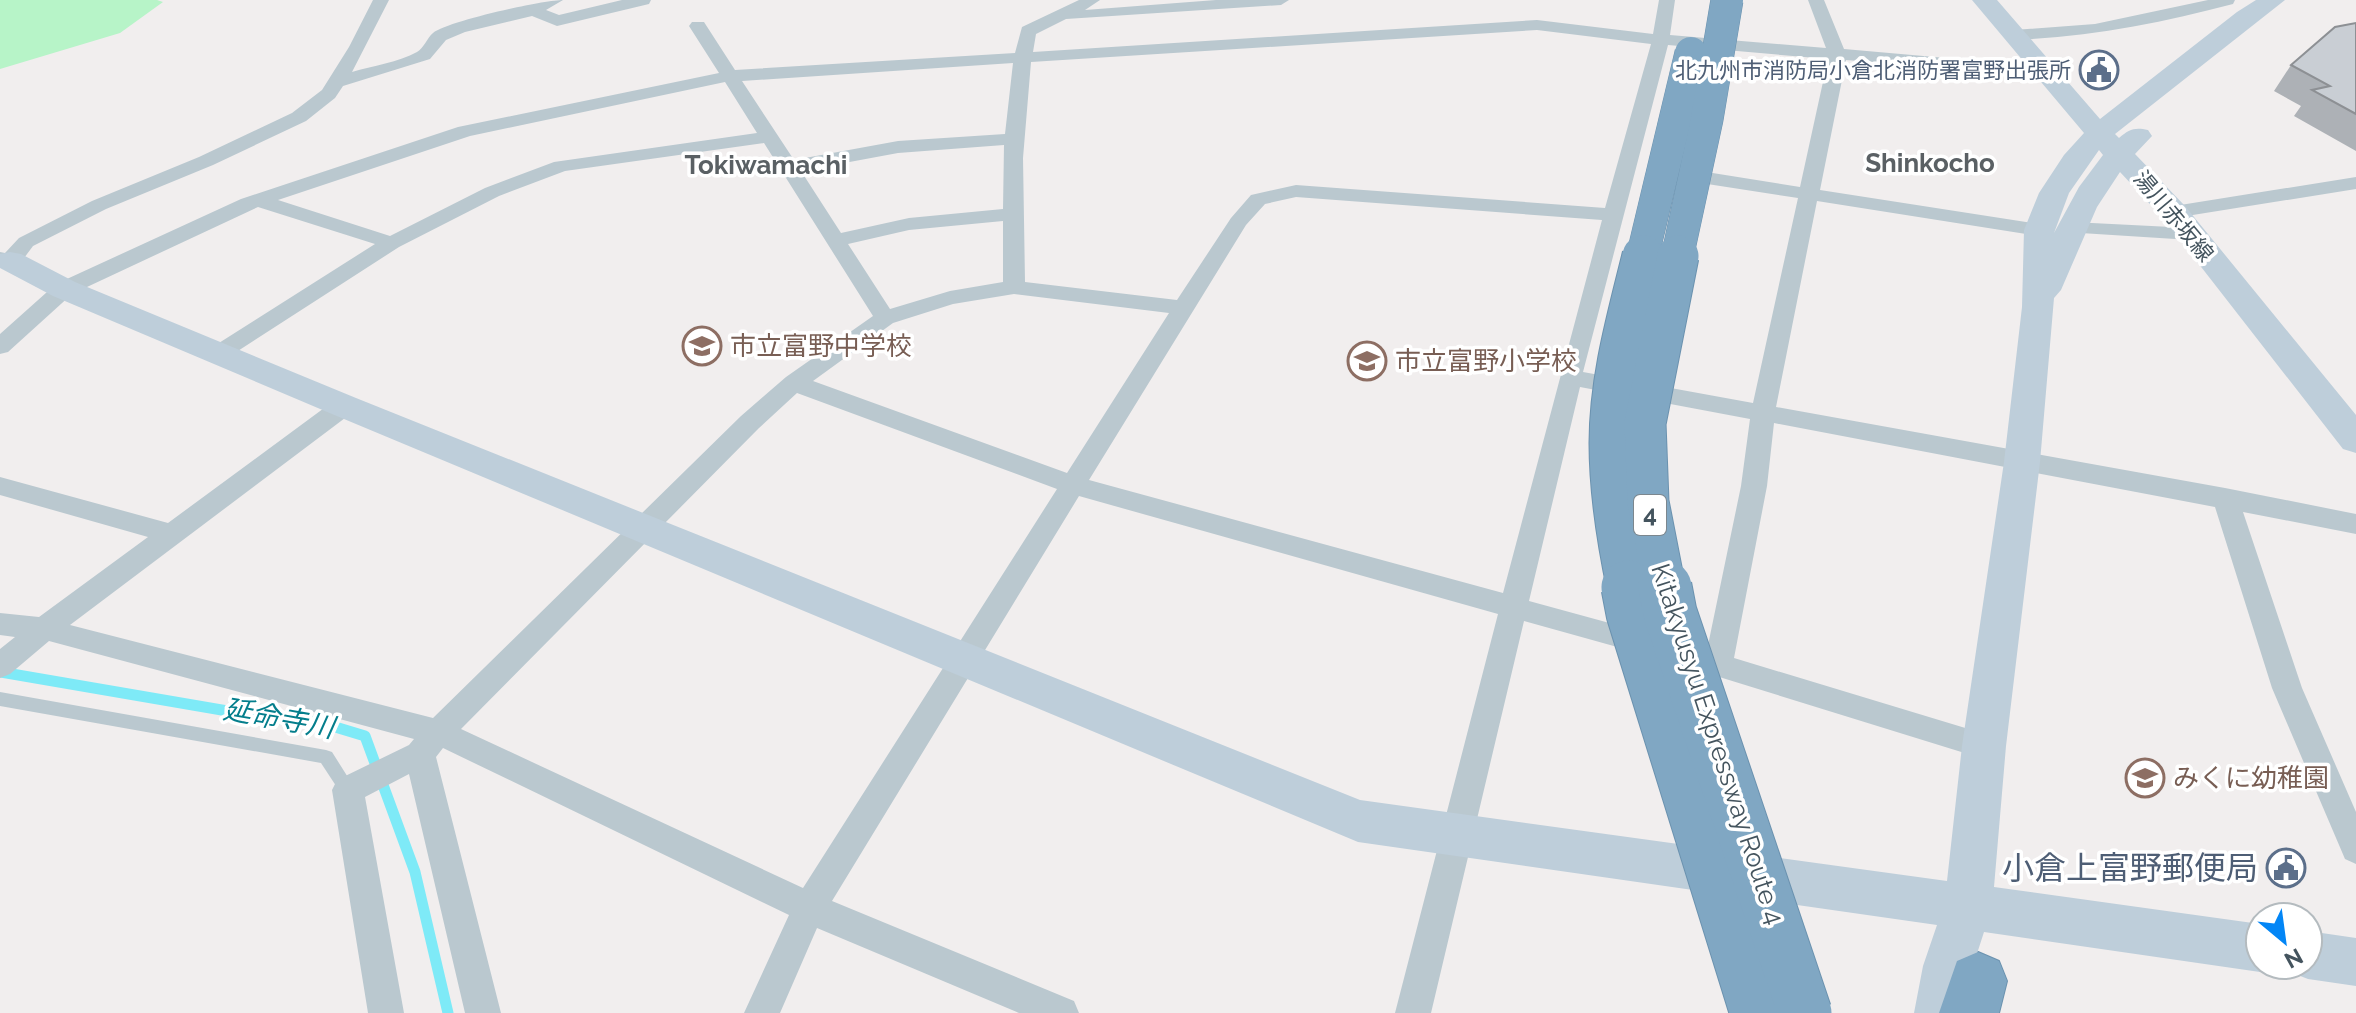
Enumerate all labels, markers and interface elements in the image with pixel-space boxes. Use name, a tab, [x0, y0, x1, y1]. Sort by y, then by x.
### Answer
public building icon: 北九州市消防局小倉北消防署富野出張所	[2078, 49, 2120, 91]
place label: 北九州市消防局小倉北消防署富野出張所	[1675, 57, 2071, 83]
district label: Shinkocho	[1865, 148, 1995, 178]
district label: Tokiwamachi	[685, 150, 847, 180]
street label: 湯川赤坂線	[2129, 166, 2219, 266]
school or university icon: 市立富野中学校	[681, 325, 723, 367]
place label: 市立富野中学校	[730, 331, 912, 361]
school or university icon: 市立富野小学校	[1346, 340, 1388, 382]
place label: 市立富野小学校	[1395, 346, 1577, 376]
road number: 4	[1634, 495, 1666, 535]
street label: Kitakyusyu Expressway Route 4	[1645, 560, 1791, 928]
water label: 延命寺川	[221, 693, 340, 745]
school or university icon: みくに幼稚園	[2124, 757, 2166, 799]
place label: みくに幼稚園	[2173, 763, 2329, 793]
public building icon: 小倉上富野郵便局	[2265, 847, 2307, 889]
place label: 小倉上富野郵便局	[2002, 849, 2258, 886]
north arrow	[2244, 901, 2324, 981]
text: N	[2280, 943, 2307, 974]

